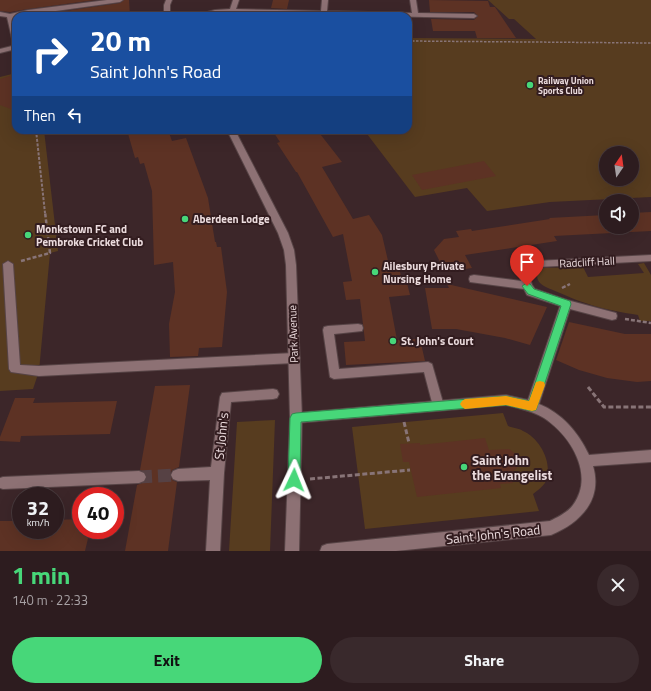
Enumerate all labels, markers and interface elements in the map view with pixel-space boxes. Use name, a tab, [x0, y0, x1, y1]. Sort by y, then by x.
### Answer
text: 20 m	[90, 19, 151, 62]
icon: right	[24, 28, 76, 80]
text: Saint John's Road	[90, 58, 221, 85]
place label: Railway Union Sports Club	[538, 74, 594, 97]
marker: Railway Union Sports Club	[525, 80, 535, 90]
text: Then	[24, 104, 56, 127]
icon: left	[64, 104, 86, 126]
north arrow	[599, 146, 639, 186]
map controls	[599, 146, 639, 234]
button: sound	[599, 194, 639, 234]
place label: Aberdeen Lodge	[193, 211, 270, 227]
marker: Aberdeen Lodge	[180, 214, 190, 224]
place label: Monkstown FC and Pembroke Cricket Club	[36, 221, 143, 250]
marker: Monkstown FC and Pembroke Cricket Club	[23, 230, 33, 240]
pin	[510, 245, 544, 286]
icon: arrive	[516, 251, 538, 273]
street label: Radcliff Hall	[559, 253, 615, 271]
place label: Ailesbury Private Nursing Home	[383, 258, 465, 287]
marker: Ailesbury Private Nursing Home	[370, 267, 380, 277]
street label: Park Avenue	[284, 304, 302, 363]
place label: St. John's Court	[401, 333, 474, 349]
marker: St. John's Court	[388, 336, 398, 346]
street label: St John's	[209, 411, 233, 461]
place label: Saint John the Evangelist	[472, 450, 552, 485]
position arrow	[273, 459, 315, 501]
marker: Saint John the Evangelist	[459, 462, 469, 472]
speed limit sign: 40	[72, 487, 124, 539]
text: 32	[27, 492, 49, 523]
text: km/h	[27, 515, 49, 530]
street label: Saint John's Road	[445, 519, 541, 549]
text: 1 min	[12, 557, 70, 593]
button: close	[597, 564, 639, 606]
text: 140 m · 22:33	[12, 590, 88, 610]
button: Exit	[12, 637, 322, 683]
button: Share	[330, 637, 639, 683]

